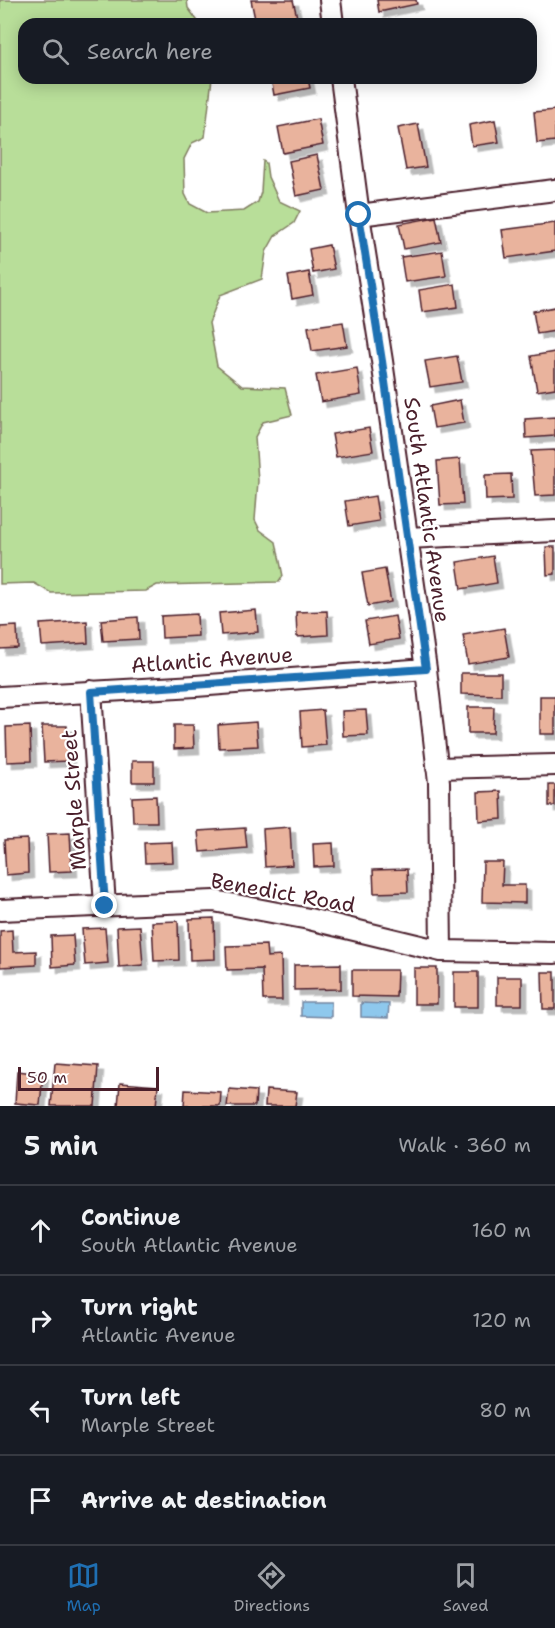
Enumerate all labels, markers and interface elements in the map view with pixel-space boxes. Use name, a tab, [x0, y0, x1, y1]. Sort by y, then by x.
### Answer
search box	[18, 18, 537, 84]
icon: search	[39, 35, 72, 68]
text: Search here	[87, 37, 213, 66]
route start	[345, 201, 371, 227]
street label: South Atlantic Avenue	[397, 395, 457, 625]
street label: Atlantic Avenue	[130, 640, 294, 680]
street label: Marple Street	[55, 729, 93, 871]
street label: Benedict Road	[209, 867, 357, 919]
route end	[91, 892, 117, 918]
scale bar	[18, 1064, 159, 1092]
text: 50 m	[27, 1067, 67, 1088]
text: 5 min	[24, 1128, 98, 1163]
text: Walk · 360 m	[398, 1132, 531, 1158]
text: Continue	[81, 1203, 181, 1232]
icon: ahead	[24, 1214, 57, 1247]
text: 160 m	[472, 1217, 531, 1243]
text: South Atlantic Avenue	[81, 1232, 298, 1258]
text: Turn right	[81, 1293, 198, 1322]
icon: right	[24, 1304, 57, 1337]
text: 120 m	[472, 1307, 531, 1333]
text: Atlantic Avenue	[81, 1322, 236, 1348]
text: Turn left	[81, 1383, 180, 1412]
icon: left	[24, 1394, 57, 1427]
text: 80 m	[479, 1397, 531, 1423]
text: Marple Street	[81, 1412, 215, 1438]
icon: arrive	[24, 1484, 57, 1517]
text: Arrive at destination	[81, 1486, 327, 1515]
tab: Map	[67, 1559, 101, 1616]
tab: Directions	[234, 1559, 310, 1616]
tab: Saved	[443, 1559, 489, 1616]

